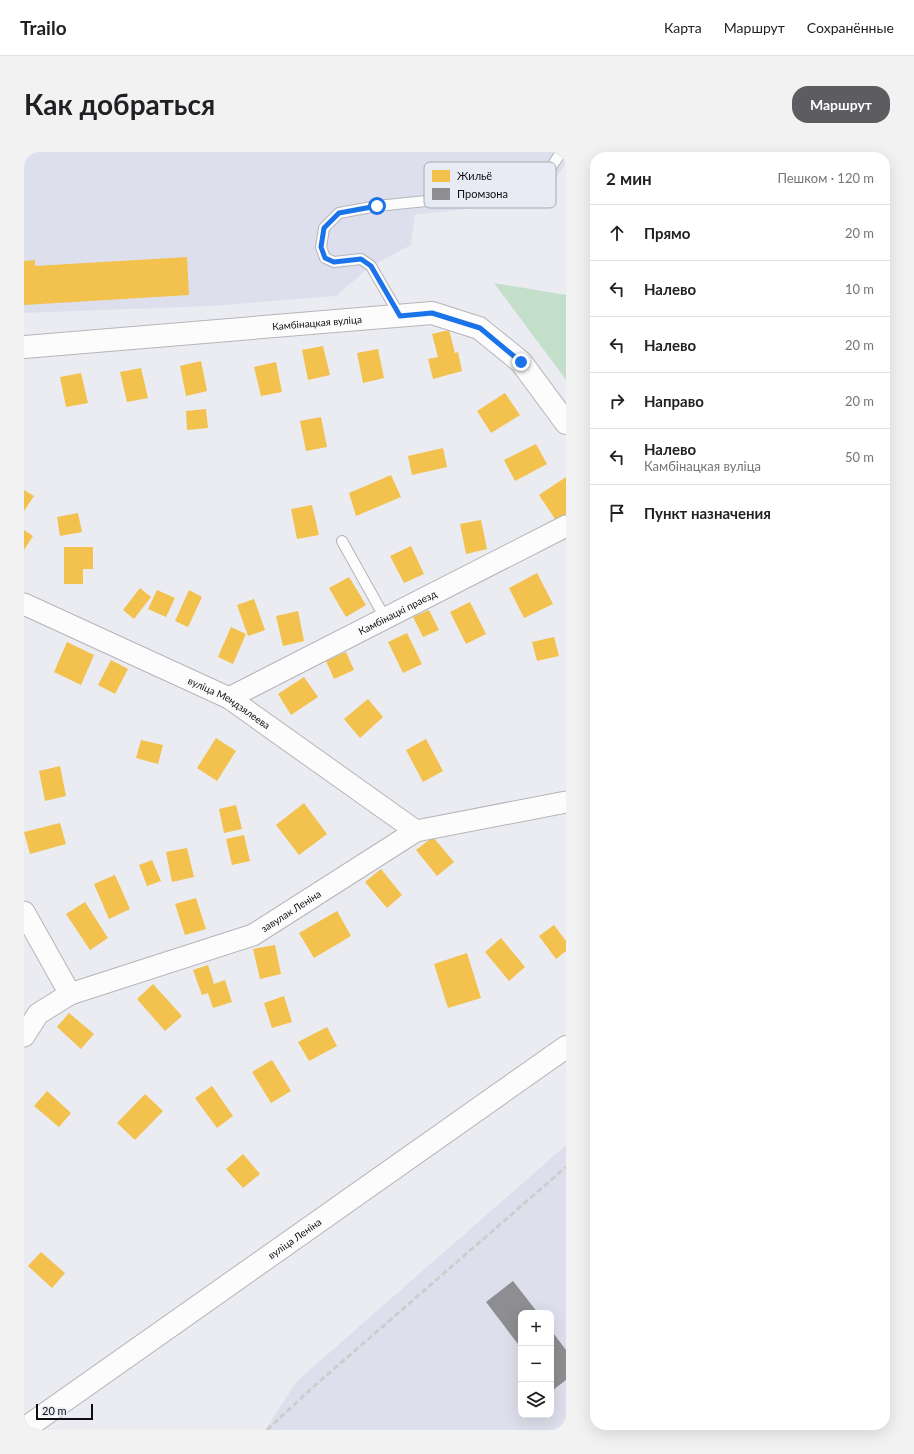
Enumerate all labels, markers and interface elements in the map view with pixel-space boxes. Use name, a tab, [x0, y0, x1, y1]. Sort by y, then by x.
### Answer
text: Trailo	[20, 16, 67, 39]
text: Карта	[664, 19, 702, 36]
text: Маршрут	[724, 19, 785, 36]
text: Сохранённые	[807, 19, 894, 36]
button: Маршрут	[792, 86, 890, 123]
text: Как добраться	[24, 87, 215, 121]
legend	[424, 162, 556, 208]
text: 2 мин	[606, 168, 652, 189]
text: Жильё	[457, 169, 492, 182]
text: Пешком · 120 m	[777, 170, 874, 186]
text: Промзона	[457, 187, 508, 200]
route start	[368, 197, 386, 215]
icon: ahead	[606, 222, 628, 244]
text: Прямо	[644, 224, 690, 242]
text: 20 m	[845, 225, 874, 241]
icon: left	[606, 278, 628, 300]
text: Налево	[644, 280, 696, 298]
text: 10 m	[845, 281, 874, 297]
street label: Камбінацкая вуліца	[272, 313, 362, 332]
icon: left	[606, 334, 628, 356]
text: Налево	[644, 336, 696, 354]
text: 20 m	[845, 337, 874, 353]
route end	[512, 353, 530, 371]
icon: right	[606, 390, 628, 412]
text: Направо	[644, 392, 704, 410]
text: 20 m	[845, 393, 874, 409]
text: Налево	[644, 440, 696, 458]
icon: left	[606, 446, 628, 468]
text: 50 m	[845, 449, 874, 465]
text: Камбінацкая вуліца	[644, 458, 761, 474]
icon: arrive	[606, 502, 628, 524]
text: Пункт назначения	[644, 504, 771, 522]
street label: Камбінацкі праезд	[356, 587, 438, 637]
street label: вуліца Мендзялеева	[186, 674, 273, 731]
street label: завулак Леніна	[259, 887, 323, 934]
street label: вуліца Леніна	[266, 1215, 324, 1261]
map controls	[518, 1310, 554, 1418]
button: +	[518, 1310, 554, 1346]
button: −	[518, 1346, 554, 1382]
button: layers	[518, 1382, 554, 1418]
scale bar	[36, 1402, 93, 1421]
text: 20 m	[42, 1404, 67, 1417]

